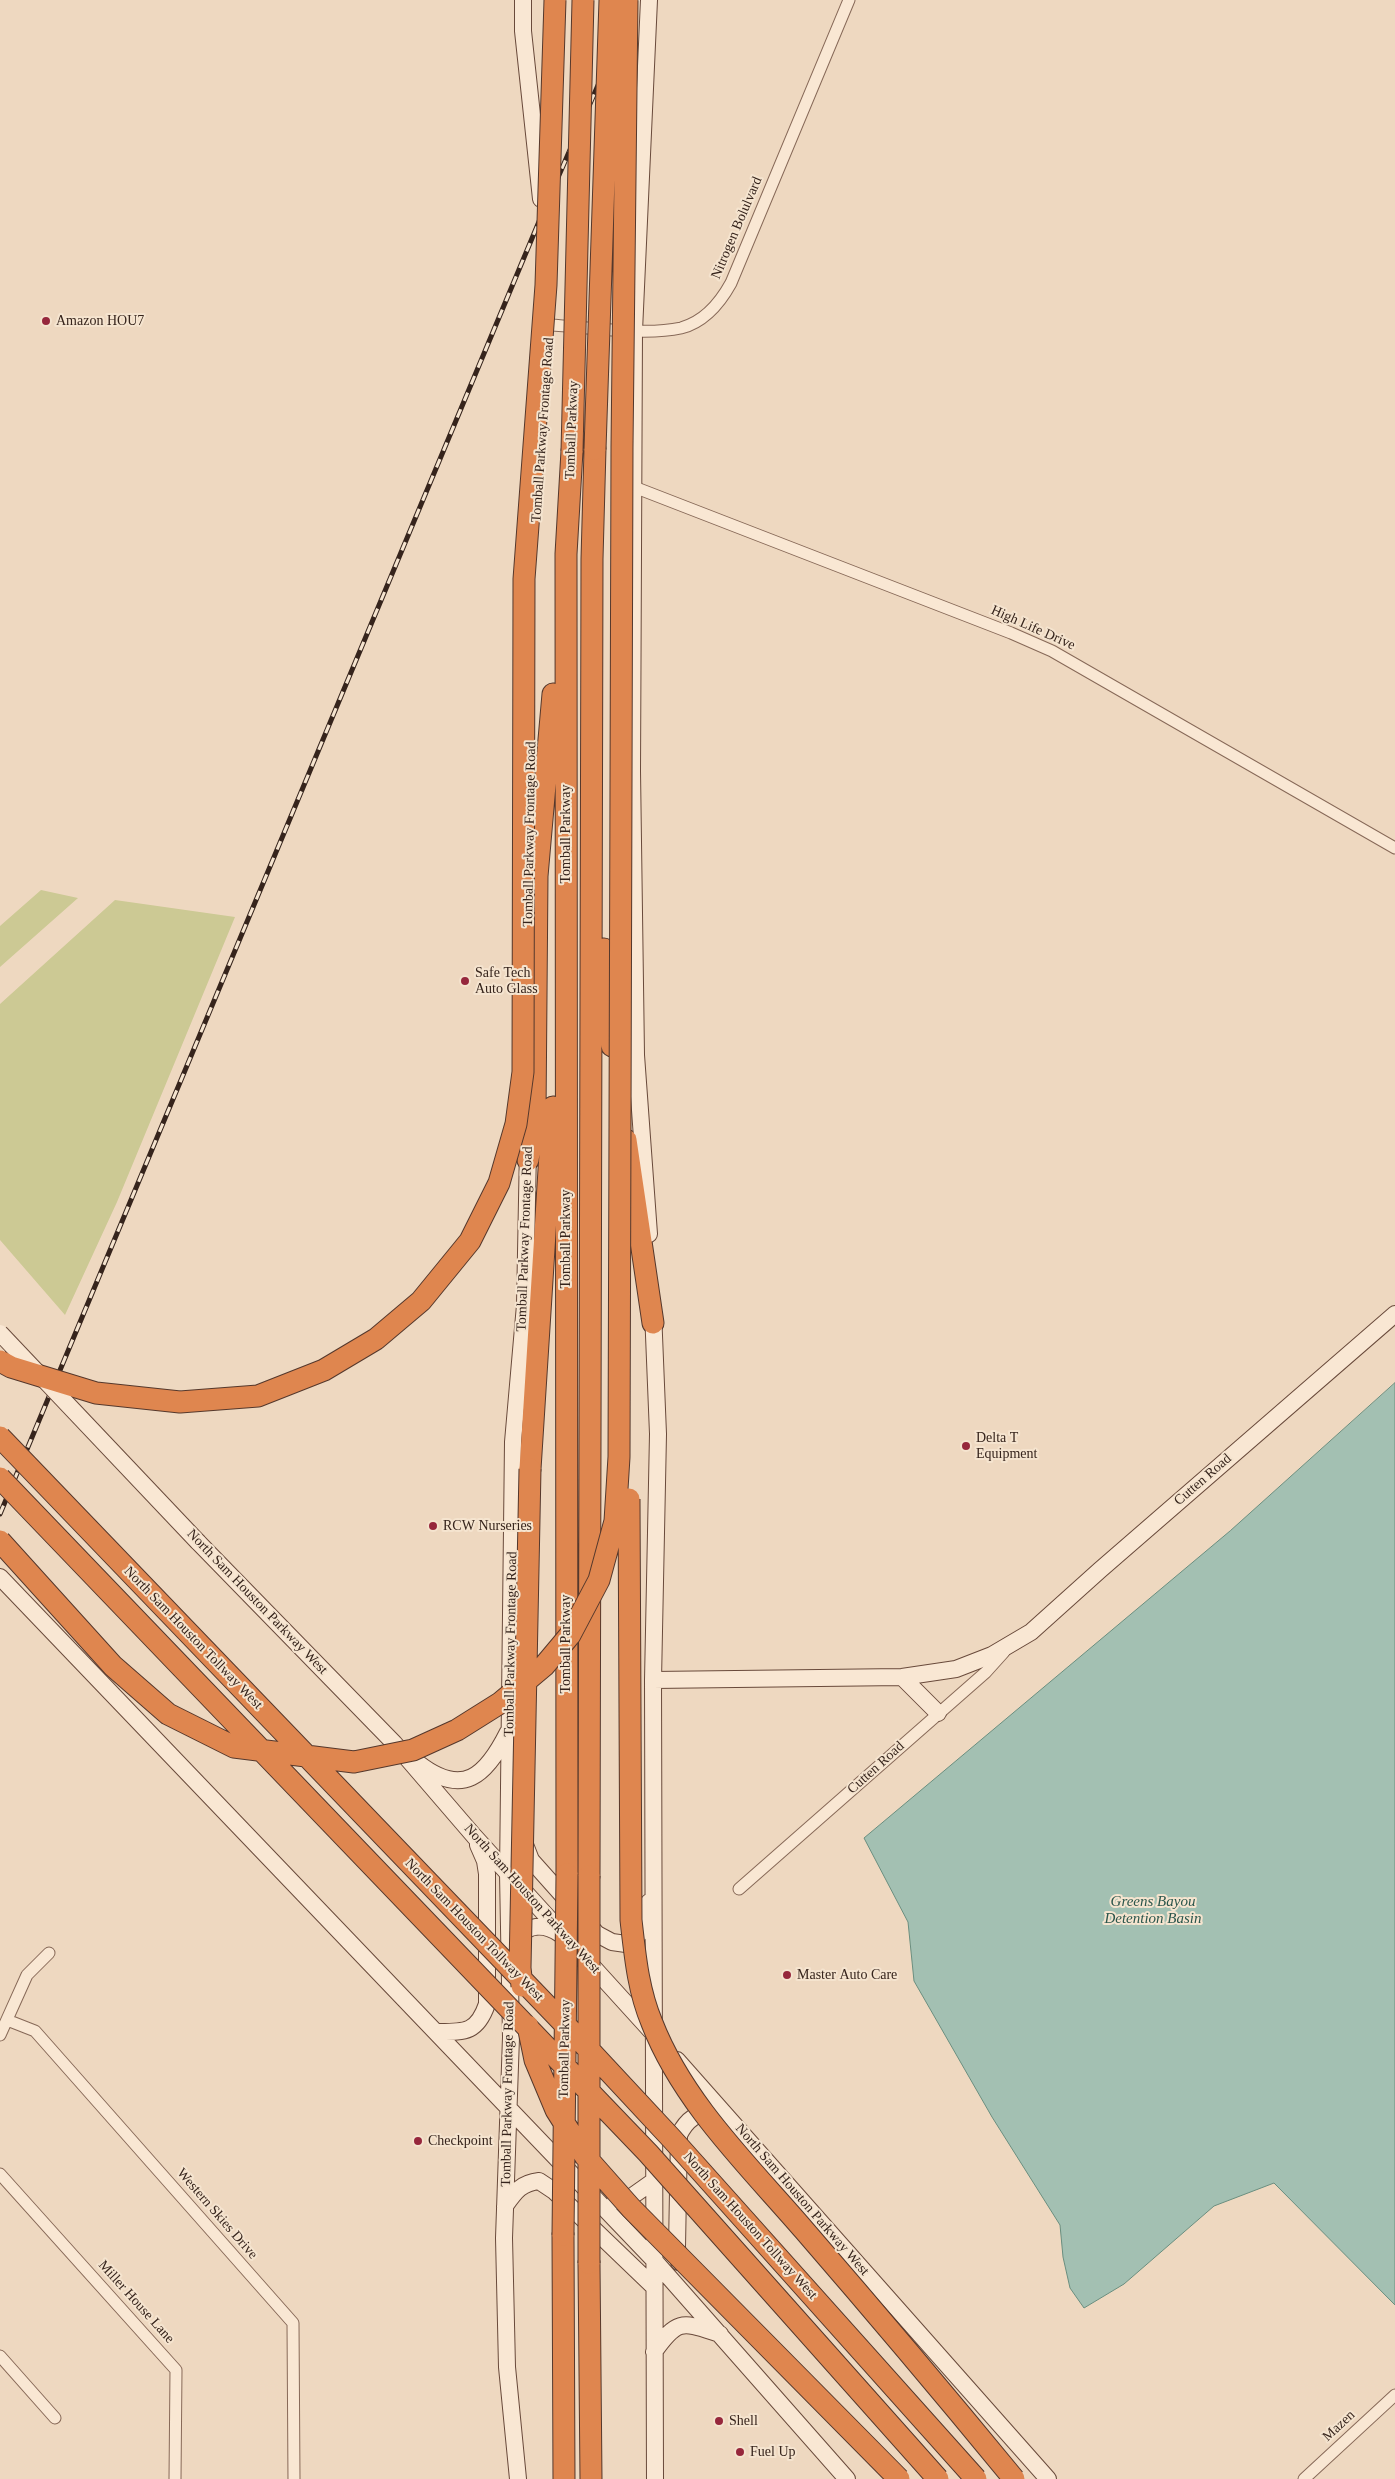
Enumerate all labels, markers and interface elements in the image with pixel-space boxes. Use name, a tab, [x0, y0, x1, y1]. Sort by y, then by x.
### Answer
street label: Nitrogen Bolulvard	[708, 174, 766, 282]
place label: Amazon HOU7	[56, 313, 144, 329]
marker: Amazon HOU7	[40, 315, 52, 327]
street label: Tomball Parkway Frontage Road	[528, 337, 558, 523]
street label: Tomball Parkway	[562, 380, 582, 480]
street label: High Life Drive	[988, 602, 1078, 654]
street label: Tomball Parkway Frontage Road	[520, 741, 540, 927]
street label: Tomball Parkway	[558, 785, 574, 883]
place label: Safe Tech Auto Glass	[475, 965, 538, 998]
marker: Safe Tech Auto Glass	[459, 975, 471, 987]
street label: Tomball Parkway Frontage Road	[513, 1146, 537, 1332]
street label: Tomball Parkway	[558, 1190, 574, 1288]
place label: Delta T Equipment	[976, 1430, 1037, 1462]
marker: Delta T Equipment	[960, 1440, 972, 1452]
street label: Cutten Road	[1171, 1451, 1235, 1509]
place label: RCW Nurseries	[443, 1518, 532, 1534]
marker: RCW Nurseries	[427, 1520, 439, 1532]
street label: North Sam Houston Parkway West	[183, 1526, 331, 1678]
street label: Tomball Parkway Frontage Road	[501, 1551, 521, 1737]
street label: North Sam Houston Tollway West	[120, 1563, 266, 1713]
street label: Tomball Parkway	[558, 1595, 574, 1693]
street label: Cutten Road	[844, 1738, 908, 1798]
street label: North Sam Houston Parkway West	[460, 1821, 604, 1977]
street label: North Sam Houston Tollway West	[401, 1855, 547, 2005]
water label: Greens Bayou Detention Basin	[1104, 1893, 1202, 1928]
place label: Master Auto Care	[797, 1967, 897, 1983]
marker: Master Auto Care	[781, 1969, 793, 1981]
street label: Tomball Parkway	[556, 1999, 574, 2099]
street label: Tomball Parkway Frontage Road	[498, 2001, 518, 2187]
street label: North Sam Houston Parkway West	[731, 2121, 873, 2279]
place label: Checkpoint	[428, 2133, 493, 2149]
marker: Checkpoint	[412, 2135, 424, 2147]
street label: North Sam Houston Tollway West	[679, 2149, 821, 2303]
street label: Western Skies Drive	[173, 2165, 261, 2263]
street label: Miller House Lane	[94, 2257, 178, 2347]
street label: Mazen	[1319, 2407, 1359, 2445]
place label: Shell	[729, 2413, 758, 2429]
marker: Shell	[713, 2415, 725, 2427]
place label: Fuel Up	[750, 2444, 796, 2460]
marker: Fuel Up	[734, 2446, 746, 2458]

